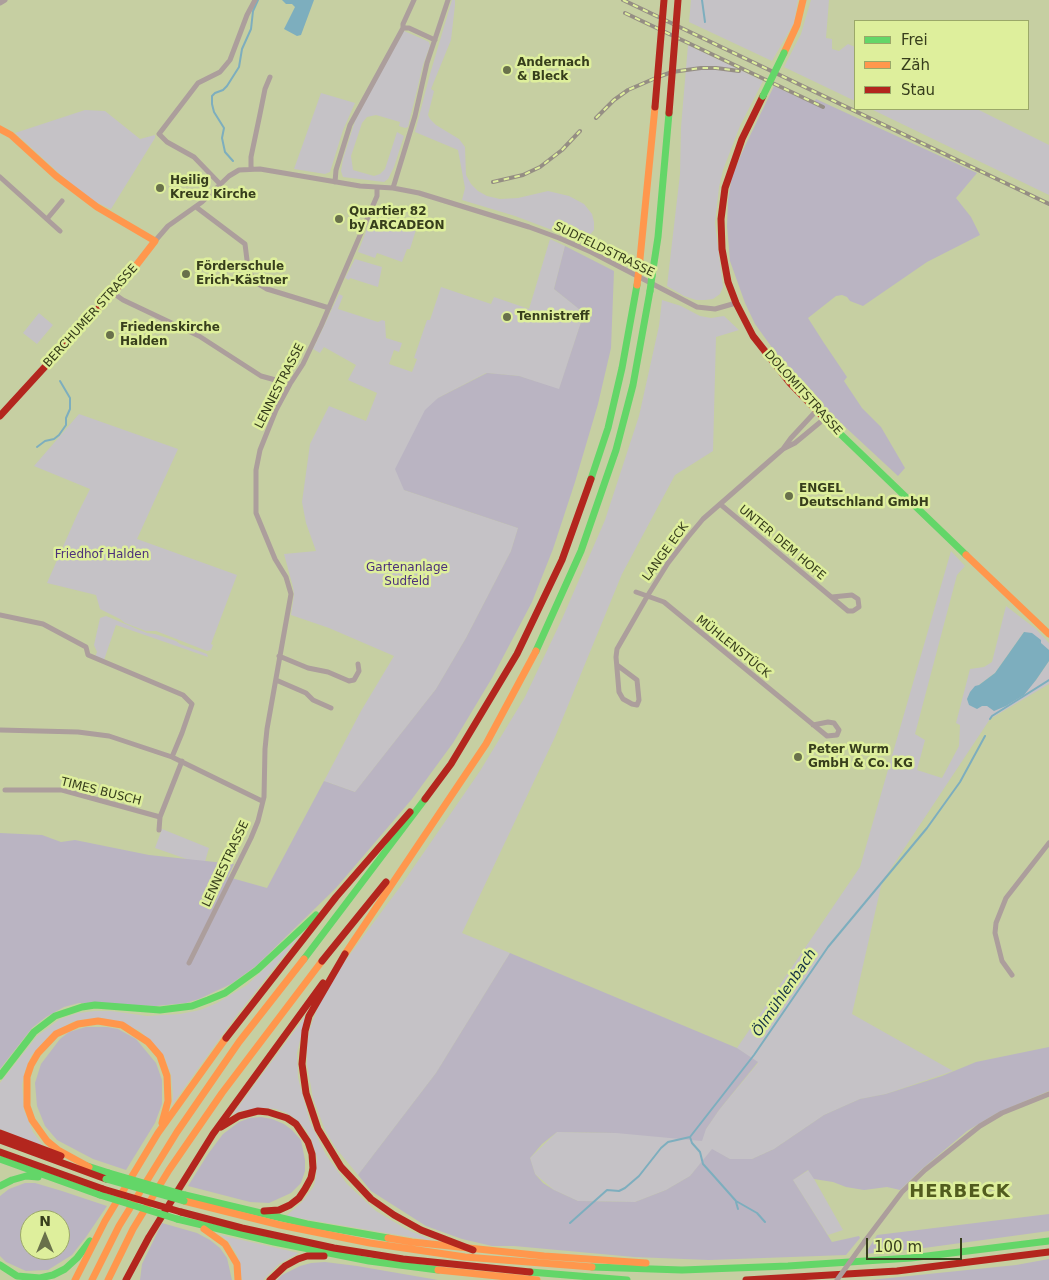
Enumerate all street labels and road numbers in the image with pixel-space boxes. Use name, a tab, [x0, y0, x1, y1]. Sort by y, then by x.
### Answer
street label: SUDFELDSTRASSE	[551, 219, 657, 281]
street label: BERCHUMER STRASSE	[41, 262, 141, 370]
street label: LENNESTRASSE	[252, 341, 308, 431]
street label: DOLOMITSTRASSE	[761, 348, 845, 438]
street label: UNTER DEM HOFE	[736, 503, 828, 583]
street label: LANGE ECK	[640, 520, 692, 584]
street label: MÜHLENSTÜCK	[693, 613, 773, 681]
street label: TIMES BUSCH	[59, 775, 143, 809]
street label: LENNESTRASSE	[200, 819, 252, 909]

